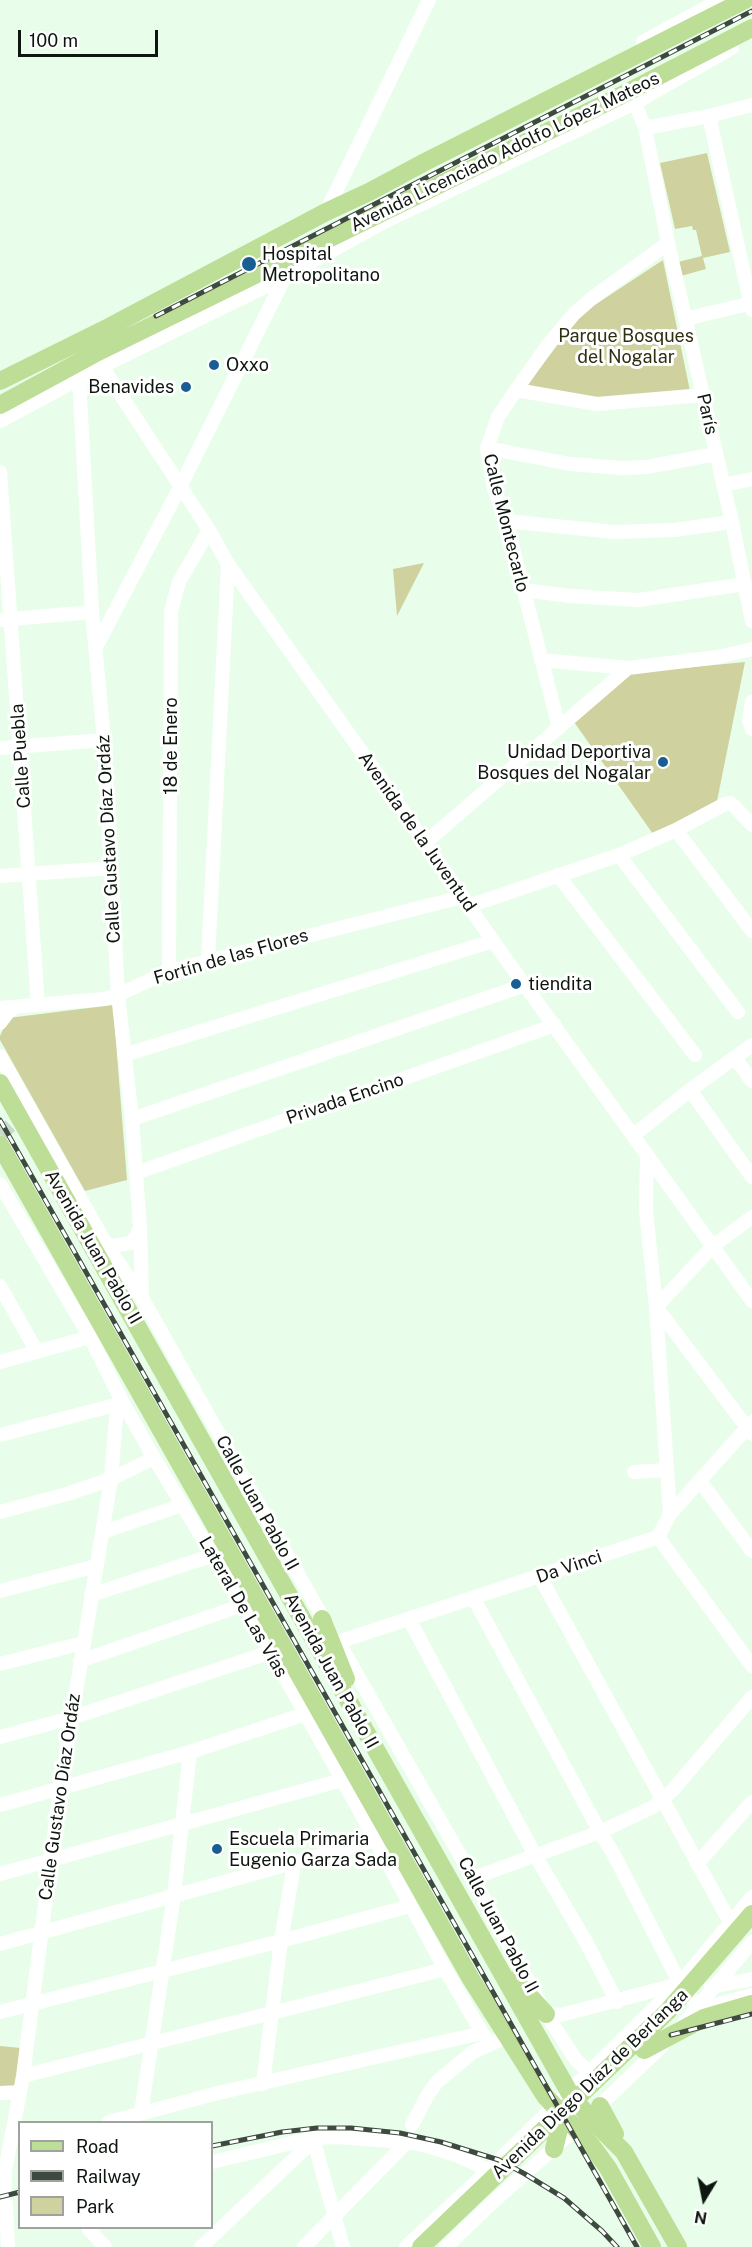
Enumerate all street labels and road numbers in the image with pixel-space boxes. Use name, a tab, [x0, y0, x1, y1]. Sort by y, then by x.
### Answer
street label: Avenida Licenciado Adolfo López Mateos	[347, 68, 663, 236]
street label: París	[692, 391, 722, 437]
street label: Calle Montecarlo	[478, 452, 534, 594]
street label: 18 de Enero	[160, 697, 182, 795]
street label: Calle Puebla	[7, 703, 35, 809]
street label: Calle Gustavo Díaz Ordáz	[93, 734, 125, 944]
street label: Avenida de la Juventud	[354, 748, 480, 916]
street label: Fortín de las Flores	[151, 925, 311, 989]
street label: Privada Encino	[283, 1069, 407, 1129]
street label: Avenida Juan Pablo II	[40, 1166, 146, 1328]
street label: Calle Juan Pablo II	[211, 1432, 303, 1574]
street label: Lateral De Las Vías	[194, 1533, 292, 1681]
street label: Da Vinci	[533, 1546, 605, 1588]
street label: Avenida Juan Pablo II	[279, 1589, 383, 1753]
street label: Calle Gustavo Díaz Ordáz	[35, 1692, 85, 1902]
street label: Calle Juan Pablo II	[453, 1853, 543, 1997]
street label: Avenida Diego Díaz de Berlanga	[487, 1984, 693, 2184]

